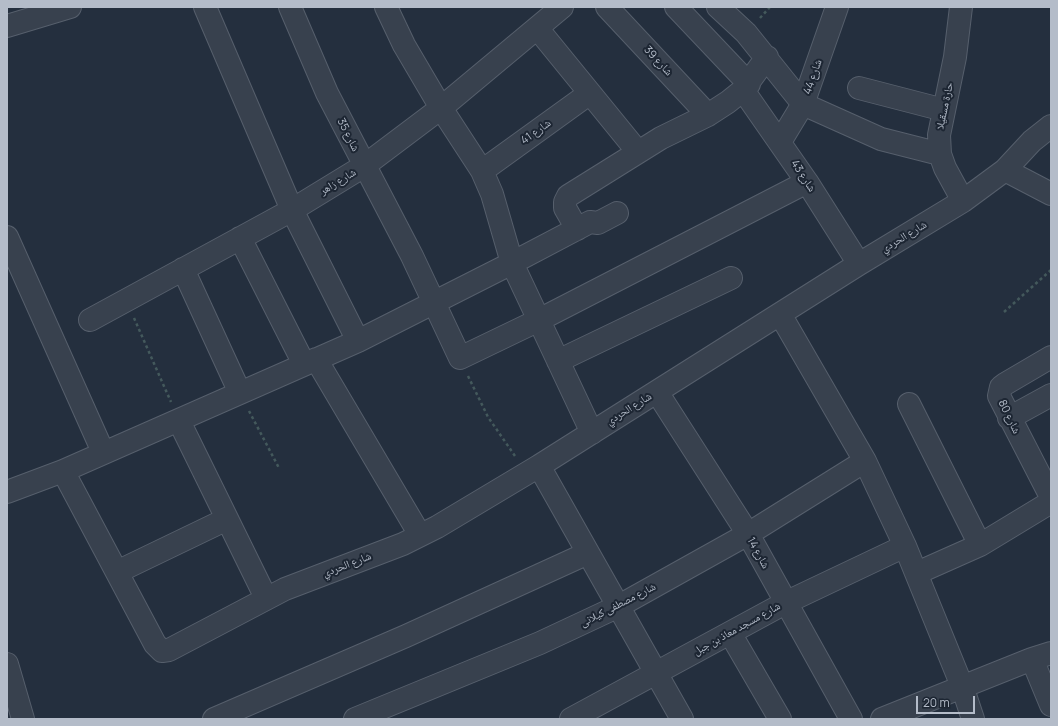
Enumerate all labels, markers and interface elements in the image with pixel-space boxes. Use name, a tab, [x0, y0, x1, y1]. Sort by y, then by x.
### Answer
street label: شارع 39	[641, 43, 675, 79]
street label: شارع 44	[801, 58, 825, 96]
street label: حارة مسقيلا	[934, 81, 956, 131]
street label: شارع 35	[334, 116, 362, 154]
street label: شارع 41	[518, 117, 554, 147]
street label: شارع 43	[788, 157, 818, 195]
street label: شارع زاهر	[317, 166, 359, 198]
street label: شارع الحردي	[879, 218, 929, 256]
street label: شارع الحردي	[604, 390, 654, 428]
street label: شارع 80	[995, 398, 1023, 436]
street label: شارع 14	[744, 535, 772, 571]
street label: شارع الحردي	[321, 550, 373, 580]
street label: شارع مصطفى كيلانى	[578, 580, 658, 630]
street label: شارع مسجد معاذ بن جبل	[691, 600, 783, 658]
scale bar	[918, 688, 977, 714]
text: 20 m	[923, 694, 950, 711]

